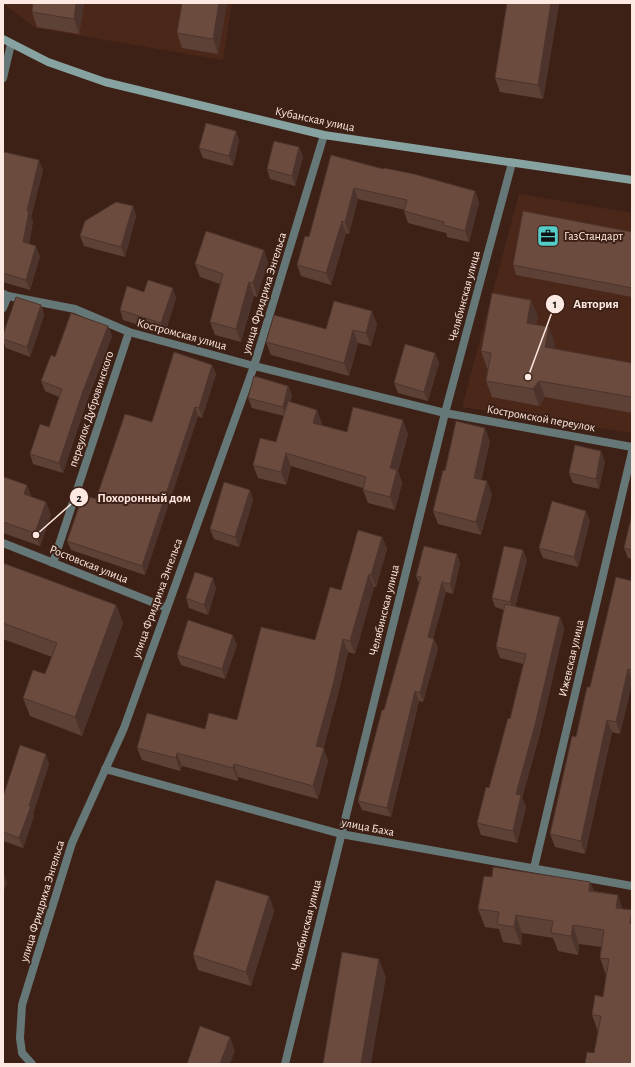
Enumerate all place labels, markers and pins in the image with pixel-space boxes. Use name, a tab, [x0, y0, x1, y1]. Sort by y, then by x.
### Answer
office icon: ГазСтандарт	[535, 223, 561, 249]
place label: ГазСтандарт	[564, 230, 624, 242]
callout: Автория	[545, 291, 627, 316]
callout: Похоронный дом	[69, 485, 199, 510]

